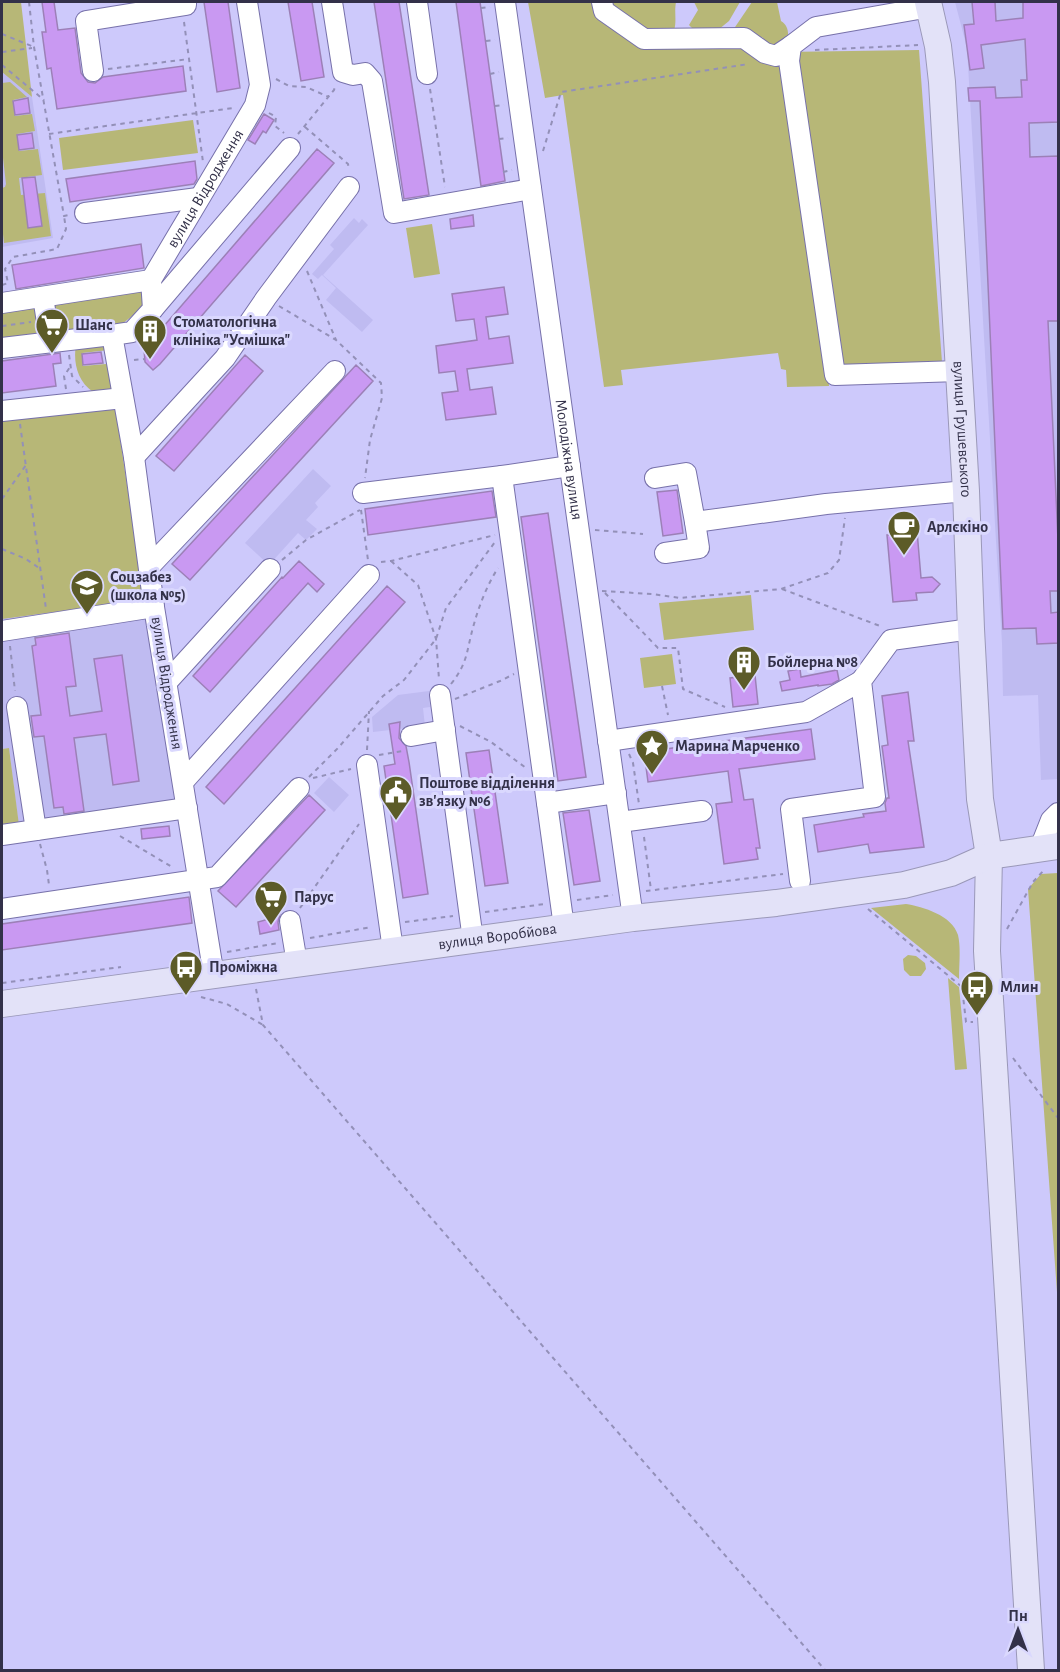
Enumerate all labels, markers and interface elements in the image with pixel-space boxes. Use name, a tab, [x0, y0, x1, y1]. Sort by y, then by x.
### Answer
street label: вулиця Відродження	[164, 127, 247, 250]
supermarket icon: Шанс	[34, 307, 70, 354]
building icon: Стоматологічна клініка "Усмішка"	[132, 313, 168, 360]
place label: Стоматологічна клініка "Усмішка"	[173, 314, 291, 348]
place label: Шанс	[75, 317, 113, 333]
street label: вулиця Грушевського	[950, 360, 974, 498]
street label: Молодіжна вулиця	[553, 398, 585, 521]
cafe icon: Арлєкіно	[886, 509, 922, 556]
place label: Арлєкіно	[927, 519, 988, 535]
school or university icon: Соцзабез (школа №5)	[69, 568, 105, 615]
place label: Соцзабез (школа №5)	[110, 569, 186, 603]
street label: вулиця Відродження	[148, 615, 185, 751]
building icon: Бойлерна №8	[726, 644, 762, 691]
place label: Бойлерна №8	[767, 654, 858, 670]
place icon: Марина Марченко	[634, 728, 670, 775]
place label: Марина Марченко	[675, 738, 800, 754]
public building icon: Поштове відділення зв'язку №6	[378, 774, 414, 821]
place label: Поштове відділення зв'язку №6	[419, 775, 555, 810]
supermarket icon: Парус	[253, 879, 289, 926]
place label: Парус	[294, 889, 334, 906]
street label: вулиця Воробйова	[437, 920, 558, 953]
bus stop icon: Проміжна	[168, 949, 204, 996]
place label: Проміжна	[209, 959, 278, 975]
bus stop icon: Млин	[959, 969, 995, 1016]
place label: Млин	[1000, 979, 1038, 995]
north arrow	[988, 1600, 1048, 1660]
text: Пн	[1008, 1608, 1028, 1624]

